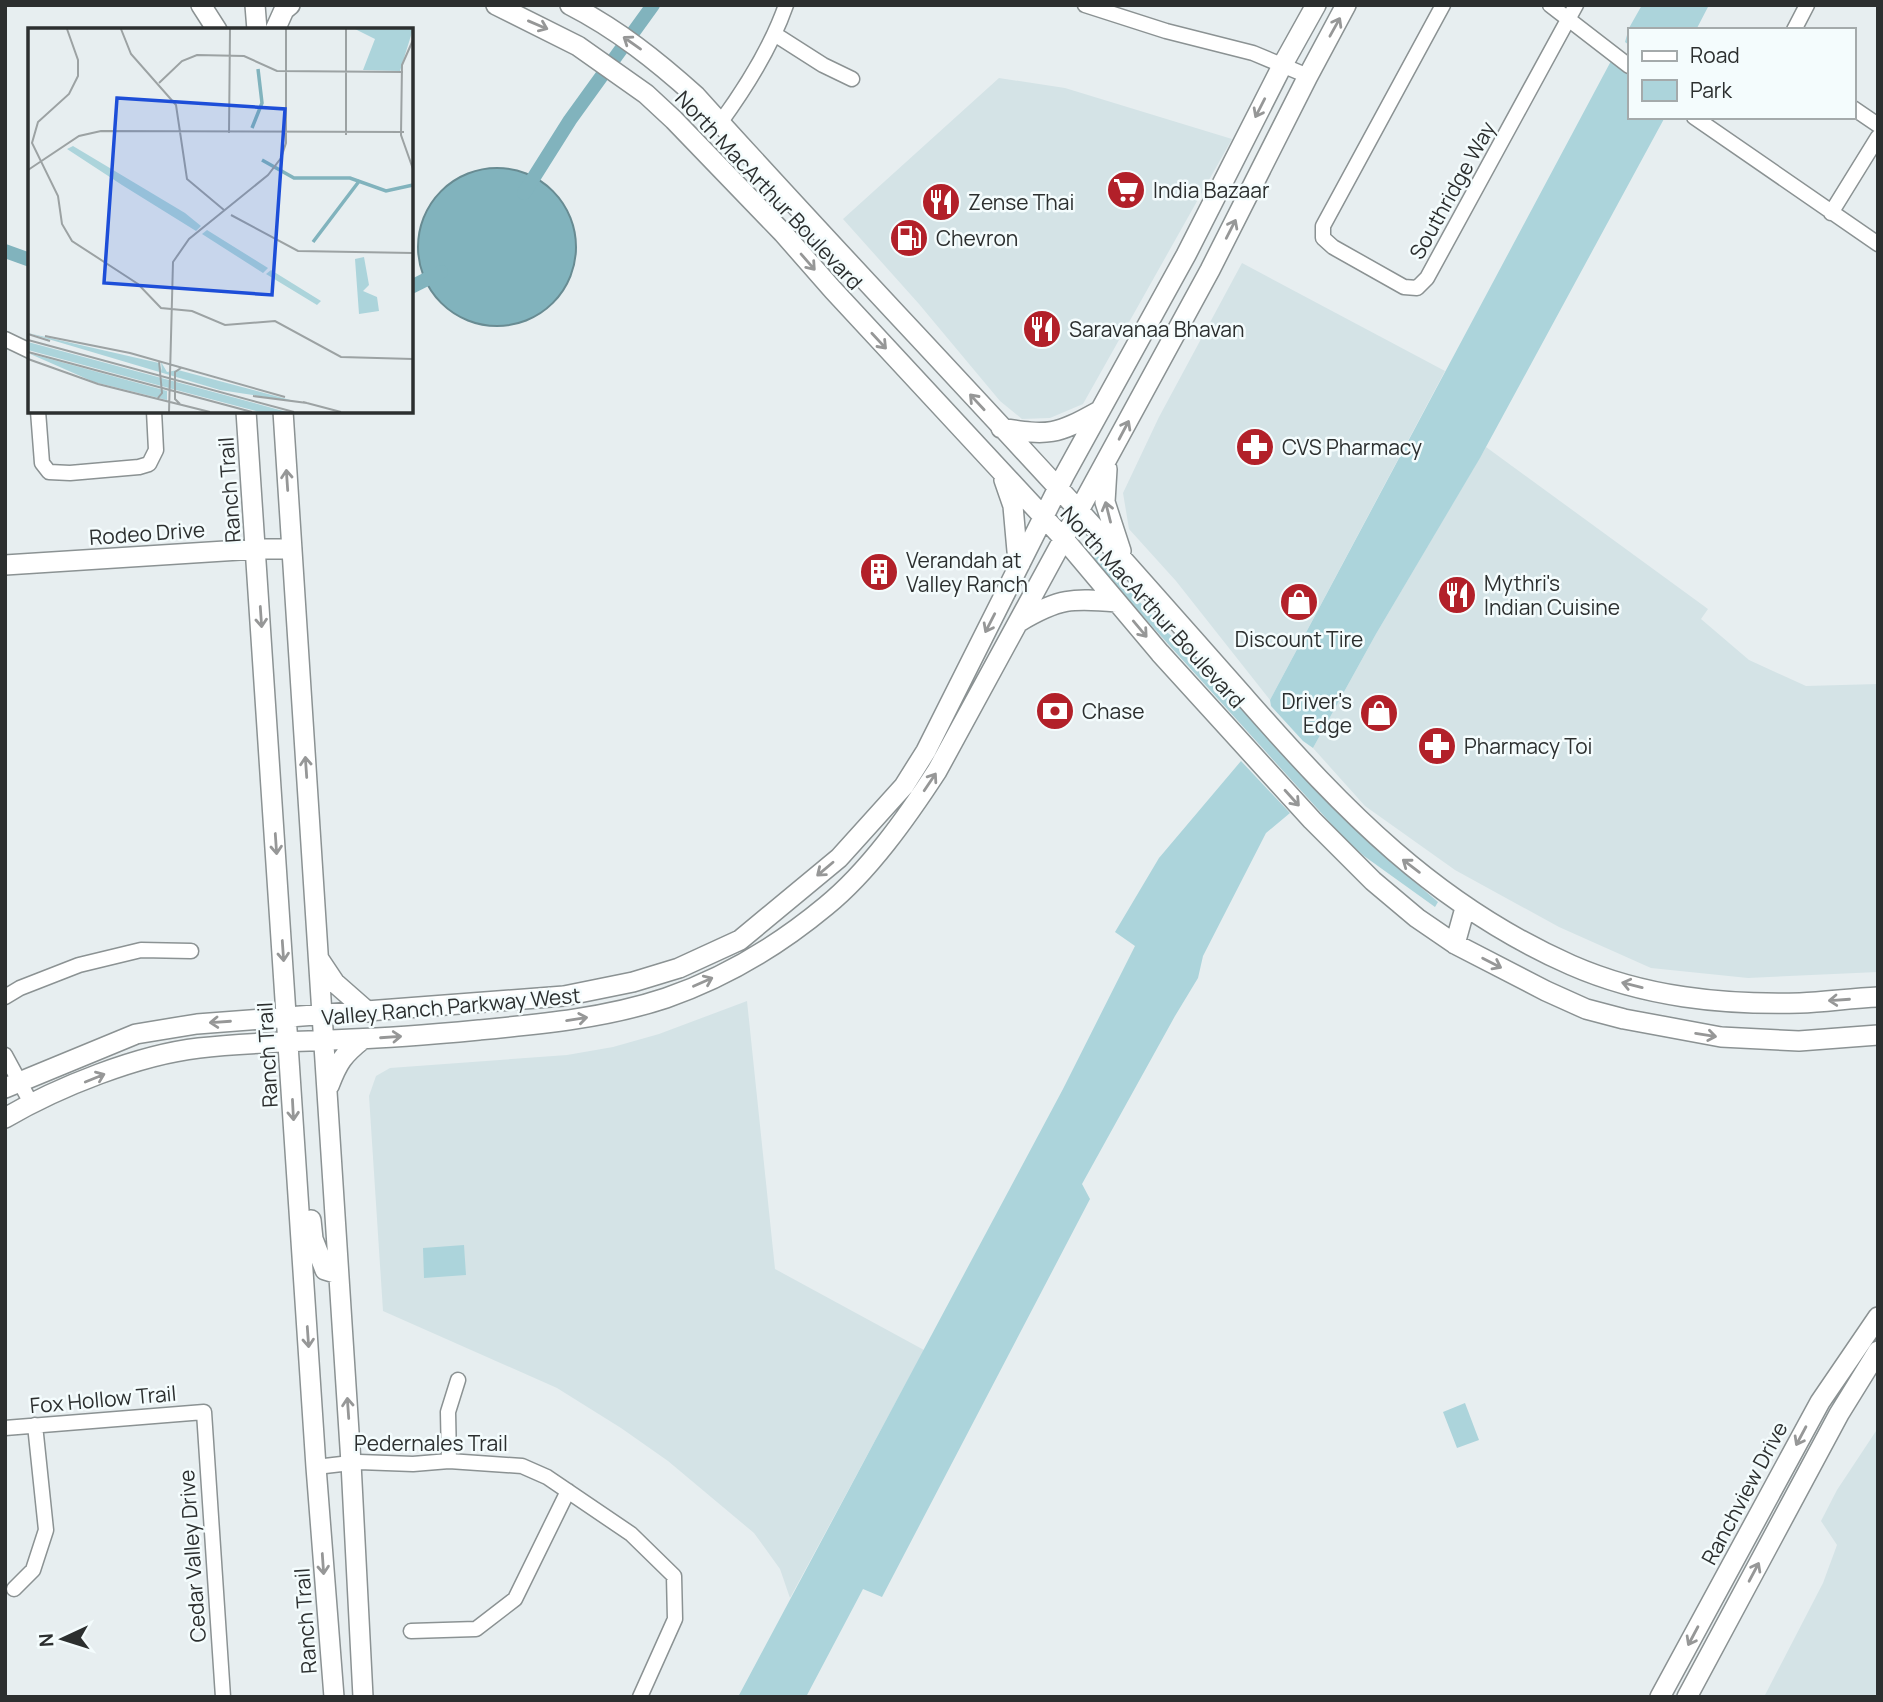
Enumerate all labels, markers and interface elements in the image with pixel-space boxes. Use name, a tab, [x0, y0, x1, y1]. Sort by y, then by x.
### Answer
one-way arrow	[1328, 17, 1342, 38]
one-way arrow	[526, 19, 548, 32]
inset map	[28, 28, 413, 413]
legend	[1628, 28, 1855, 119]
one-way arrow	[623, 36, 642, 50]
text: Road	[1690, 41, 1740, 69]
text: Park	[1690, 76, 1732, 104]
street label: North MacArthur Boulevard	[669, 84, 869, 296]
one-way arrow	[1253, 97, 1266, 118]
street label: Southridge Way	[1403, 116, 1501, 264]
supermarket icon: India Bazaar	[1105, 169, 1147, 211]
place label: India Bazaar	[1153, 176, 1270, 204]
restaurant icon: Zense Thai	[920, 181, 962, 223]
place label: Zense Thai	[968, 188, 1074, 216]
fuel station icon: Chevron	[888, 217, 930, 259]
one-way arrow	[1224, 219, 1238, 240]
place label: Chevron	[936, 224, 1018, 252]
one-way arrow	[800, 252, 816, 270]
restaurant icon: Saravanaa Bhavan	[1021, 308, 1063, 350]
place label: Saravanaa Bhavan	[1069, 315, 1245, 343]
one-way arrow	[871, 332, 887, 350]
one-way arrow	[969, 394, 986, 411]
one-way arrow	[1118, 420, 1131, 441]
pharmacy icon: CVS Pharmacy	[1234, 426, 1276, 468]
place label: CVS Pharmacy	[1282, 433, 1422, 461]
street label: Ranch Trail	[211, 436, 247, 544]
one-way arrow	[280, 470, 293, 492]
street label: North MacArthur Boulevard	[1055, 500, 1251, 714]
one-way arrow	[1101, 501, 1114, 524]
street label: Rodeo Drive	[88, 515, 206, 551]
place label: Verandah at Valley Ranch	[906, 546, 1028, 598]
building icon: Verandah at Valley Ranch	[858, 551, 900, 593]
place label: Mythri's Indian Cuisine	[1484, 569, 1620, 621]
restaurant icon: Mythri's Indian Cuisine	[1436, 574, 1478, 616]
shop icon: Discount Tire	[1278, 581, 1320, 623]
one-way arrow	[255, 605, 268, 628]
one-way arrow	[983, 612, 997, 633]
one-way arrow	[1132, 619, 1147, 637]
place label: Discount Tire	[1235, 625, 1363, 653]
place label: Driver's Edge	[1282, 687, 1352, 739]
bank icon: Chase	[1034, 690, 1076, 732]
shop icon: Driver's Edge	[1358, 692, 1400, 734]
place label: Chase	[1082, 697, 1144, 725]
pharmacy icon: Pharmacy Toi	[1416, 725, 1458, 767]
place label: Pharmacy Toi	[1464, 732, 1593, 760]
one-way arrow	[299, 756, 312, 778]
one-way arrow	[924, 772, 938, 792]
one-way arrow	[1284, 789, 1300, 807]
one-way arrow	[270, 832, 283, 855]
one-way arrow	[1402, 859, 1420, 874]
one-way arrow	[817, 861, 835, 877]
one-way arrow	[277, 939, 290, 961]
one-way arrow	[1481, 957, 1502, 971]
one-way arrow	[691, 975, 713, 988]
one-way arrow	[1621, 978, 1644, 991]
street label: Valley Ranch Parkway West	[320, 981, 582, 1031]
one-way arrow	[1828, 994, 1851, 1007]
street label: Ranch Trail	[250, 1001, 284, 1109]
one-way arrow	[565, 1012, 588, 1025]
one-way arrow	[208, 1016, 231, 1029]
one-way arrow	[1694, 1029, 1717, 1042]
one-way arrow	[379, 1030, 402, 1043]
one-way arrow	[84, 1070, 105, 1083]
one-way arrow	[287, 1098, 300, 1121]
one-way arrow	[301, 1325, 314, 1348]
street label: Fox Hollow Trail	[29, 1379, 177, 1419]
one-way arrow	[341, 1397, 354, 1420]
street label: Ranchview Drive	[1694, 1417, 1794, 1569]
one-way arrow	[1794, 1425, 1807, 1446]
street label: Pedernales Trail	[354, 1429, 508, 1457]
street label: Cedar Valley Drive	[172, 1469, 212, 1643]
one-way arrow	[317, 1552, 330, 1575]
one-way arrow	[1748, 1562, 1761, 1583]
street label: Ranch Trail	[287, 1567, 323, 1675]
north arrow	[28, 1604, 98, 1674]
one-way arrow	[1686, 1626, 1700, 1646]
text: N	[33, 1632, 59, 1648]

